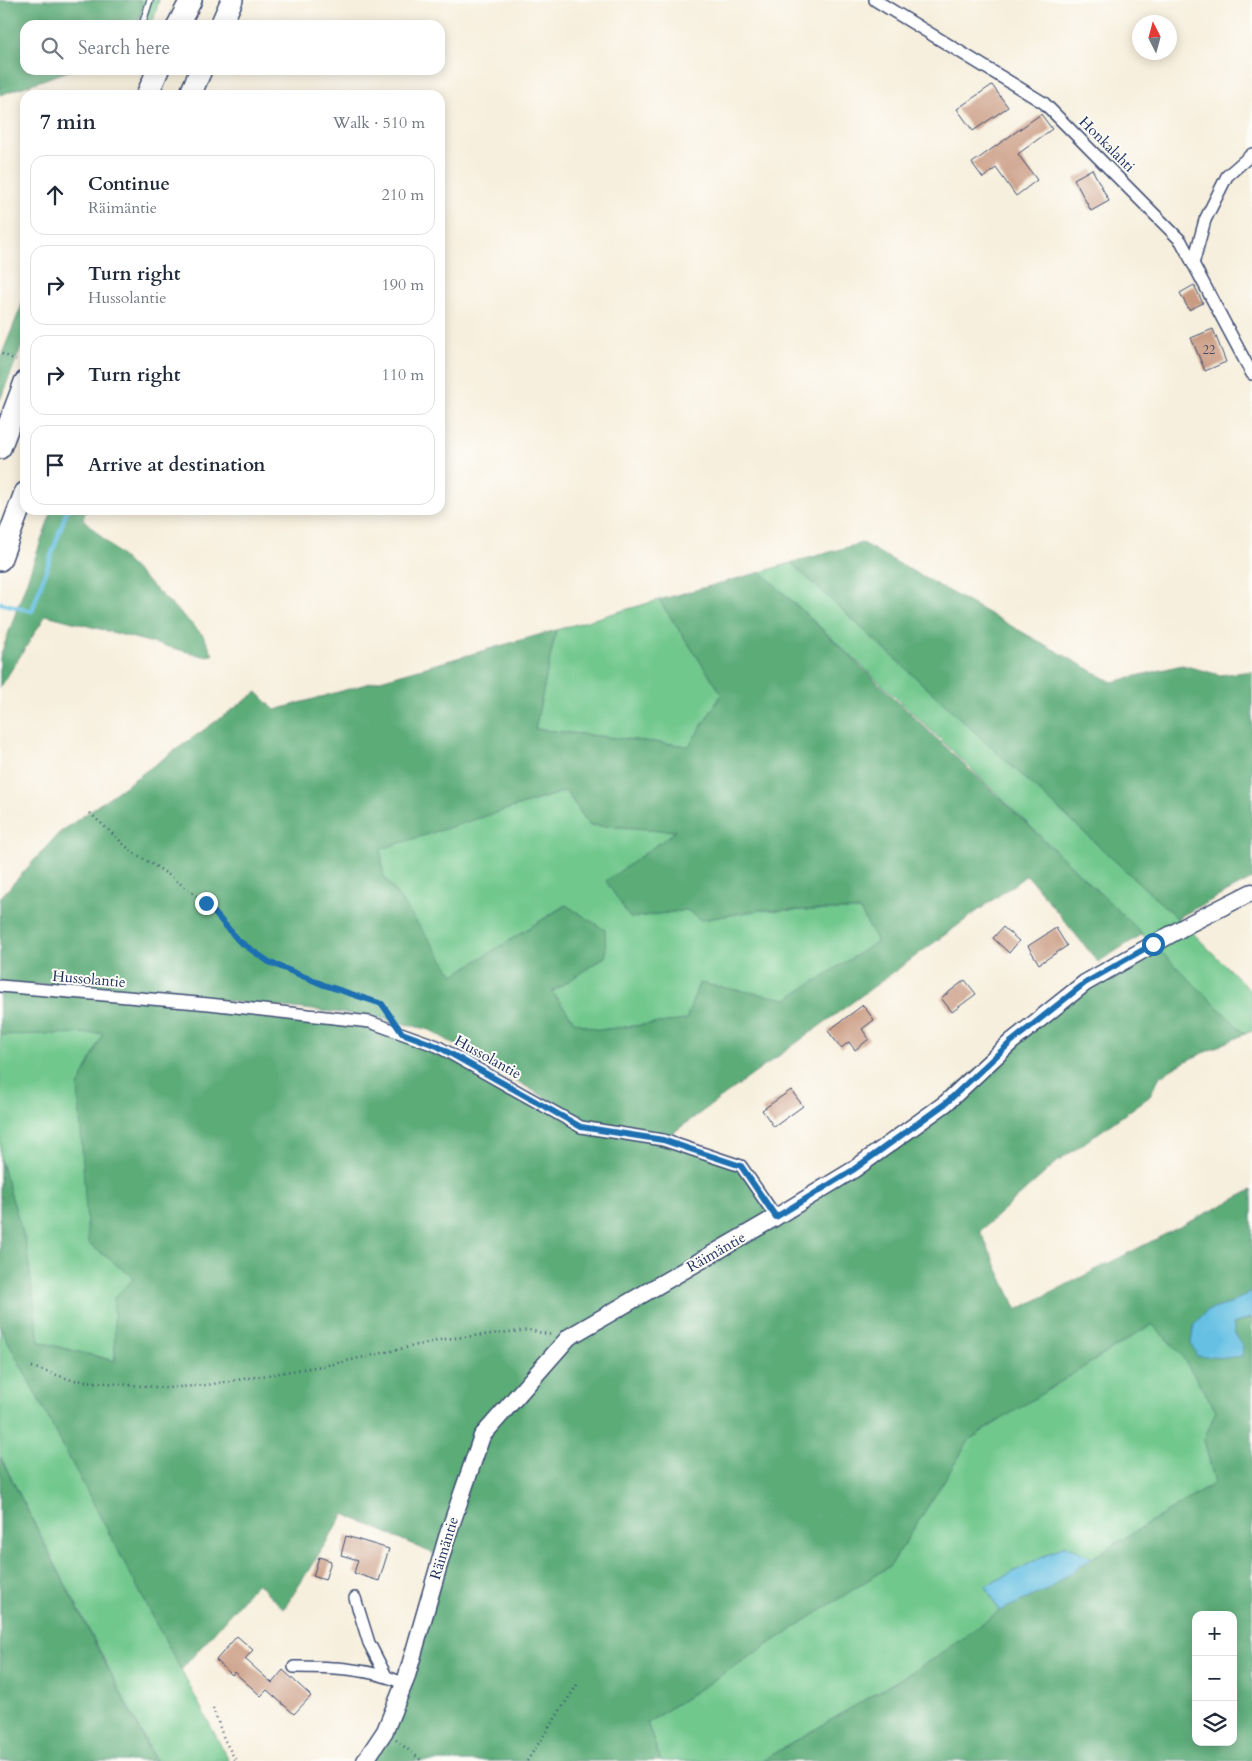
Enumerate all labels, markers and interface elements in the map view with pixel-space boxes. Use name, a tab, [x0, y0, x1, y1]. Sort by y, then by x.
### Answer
north arrow	[1132, 15, 1177, 60]
search box	[20, 20, 445, 75]
icon: search	[38, 34, 66, 62]
text: Search here	[78, 35, 170, 61]
text: 7 min	[40, 108, 96, 137]
text: Walk · 510 m	[333, 112, 425, 134]
street label: Honkalahti	[1075, 112, 1139, 176]
text: Continue	[88, 171, 170, 197]
icon: ahead	[41, 181, 69, 209]
text: 210 m	[382, 184, 424, 206]
text: Räimäntie	[88, 197, 157, 219]
text: Turn right	[88, 261, 180, 287]
icon: right	[41, 271, 69, 299]
text: 190 m	[382, 274, 424, 296]
text: Hussolantie	[88, 287, 166, 309]
house number: 22	[1203, 342, 1215, 358]
icon: right	[41, 361, 69, 389]
text: Turn right	[88, 362, 180, 388]
text: 110 m	[382, 364, 424, 386]
icon: arrive	[41, 451, 69, 479]
text: Arrive at destination	[88, 452, 265, 478]
route end	[195, 892, 218, 915]
route start	[1142, 933, 1165, 956]
street label: Hussolantie	[52, 966, 127, 992]
street label: Hussolantie	[451, 1030, 525, 1084]
street label: Räimäntie	[683, 1227, 749, 1277]
street label: Räimäntie	[425, 1514, 463, 1582]
map controls	[1192, 1611, 1237, 1746]
button: +	[1192, 1611, 1237, 1656]
button: −	[1192, 1656, 1237, 1701]
button: layers	[1192, 1701, 1237, 1746]

